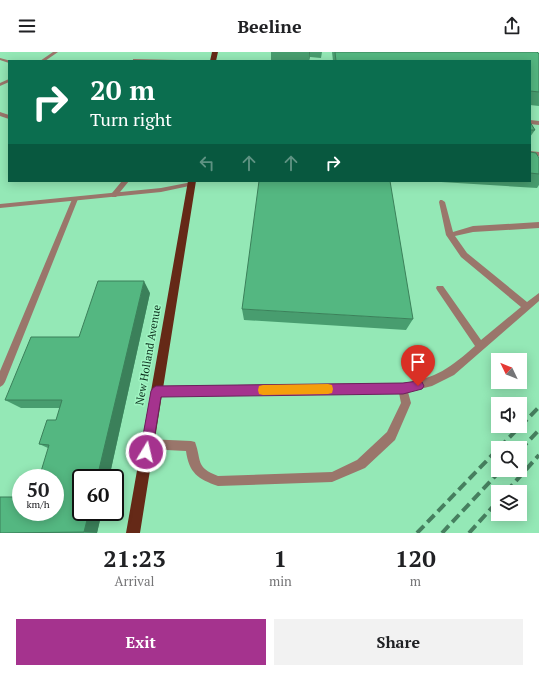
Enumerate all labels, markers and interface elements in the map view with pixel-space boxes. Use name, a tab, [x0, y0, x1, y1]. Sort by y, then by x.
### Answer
text: Beeline	[237, 14, 302, 38]
icon: menu	[16, 15, 38, 37]
icon: share	[501, 15, 523, 37]
text: 20 m	[90, 71, 155, 108]
icon: right	[24, 76, 76, 128]
text: Turn right	[90, 107, 172, 131]
icon: left	[196, 152, 218, 174]
icon: ahead	[238, 152, 260, 174]
icon: ahead	[280, 152, 302, 174]
icon: right	[322, 152, 344, 174]
street label: New Holland Avenue	[132, 303, 164, 406]
pin	[401, 345, 435, 386]
icon: arrive	[407, 351, 429, 373]
north arrow	[491, 353, 527, 389]
map controls	[491, 353, 527, 521]
button: sound	[491, 397, 527, 433]
position arrow	[125, 431, 167, 473]
button: search	[491, 441, 527, 477]
speed limit sign: 60	[72, 469, 124, 521]
text: 50	[27, 476, 49, 503]
button: layers	[491, 485, 527, 521]
text: km/h	[26, 498, 50, 511]
text: 21:23	[103, 542, 166, 574]
text: 1	[274, 542, 287, 574]
text: 120	[395, 542, 436, 574]
text: Arrival	[115, 572, 154, 590]
text: min	[269, 572, 292, 590]
text: m	[410, 572, 421, 590]
button: Exit	[16, 619, 266, 665]
button: Share	[274, 619, 523, 665]

